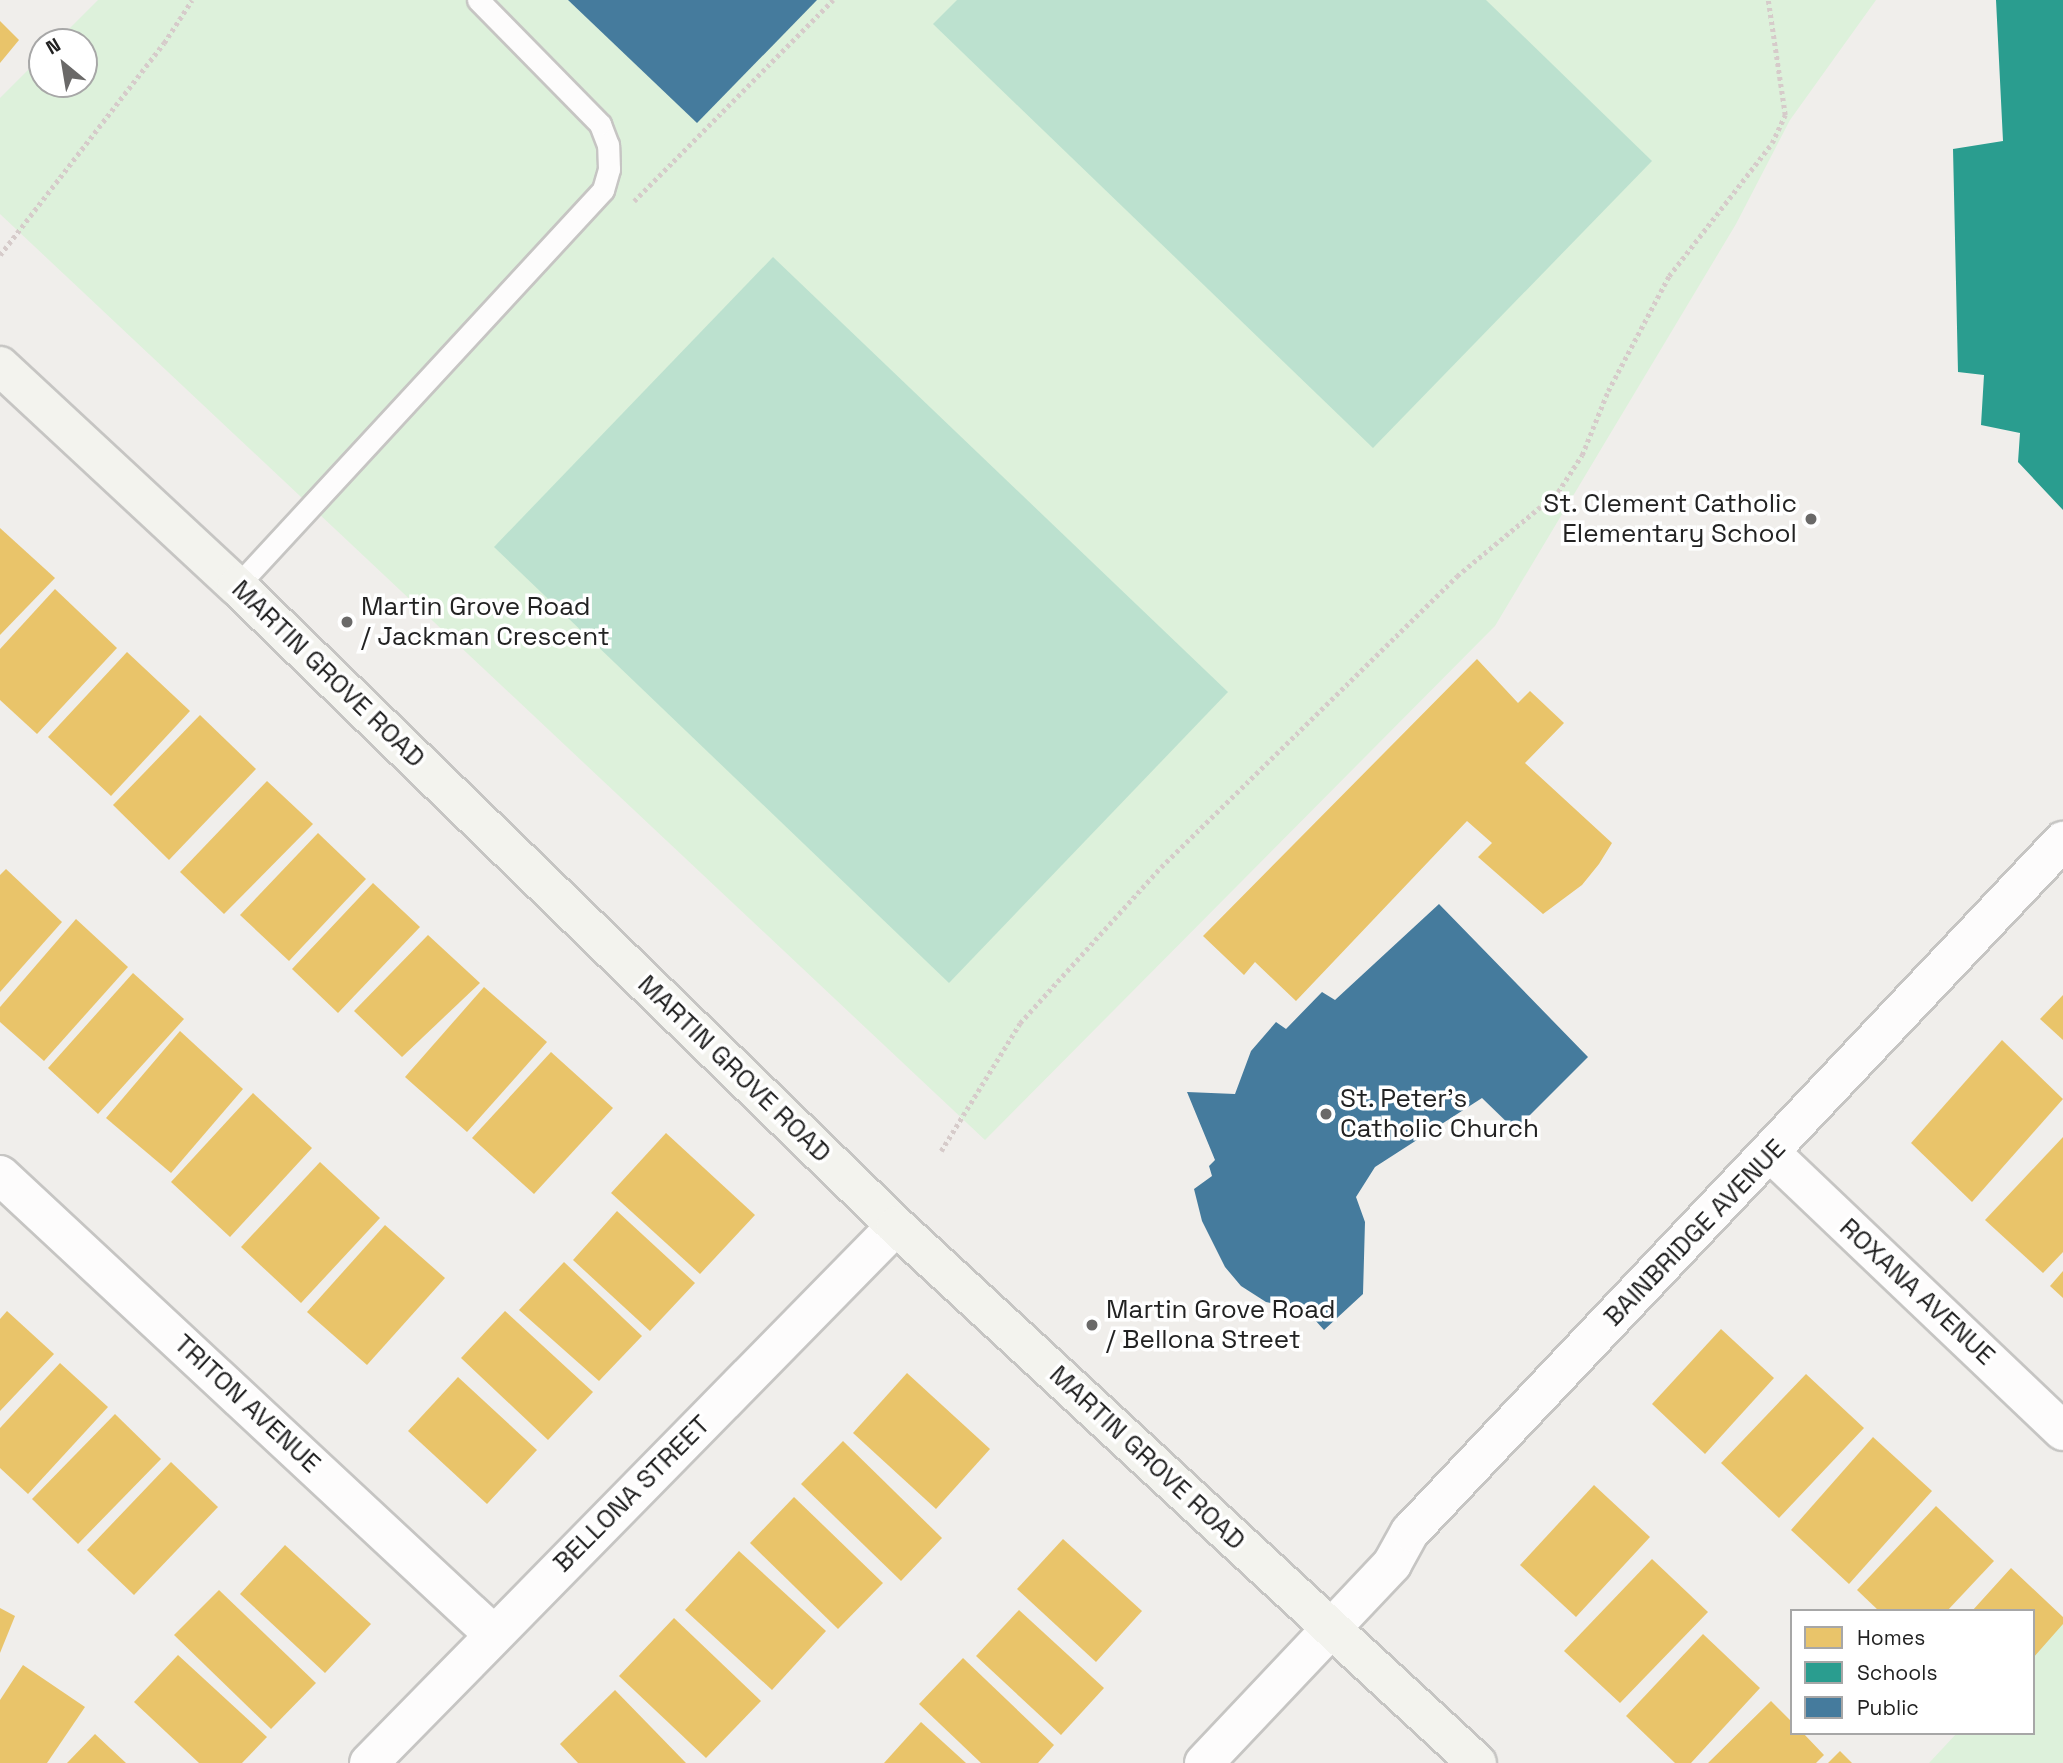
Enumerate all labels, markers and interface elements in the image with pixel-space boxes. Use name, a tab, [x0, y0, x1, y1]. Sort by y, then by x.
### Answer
north arrow	[28, 28, 98, 98]
text: N	[41, 32, 65, 60]
place label: St. Clement Catholic Elementary School	[1542, 488, 1797, 550]
marker: St. Clement Catholic Elementary School	[1803, 511, 1819, 527]
street label: MARTIN GROVE ROAD	[225, 574, 431, 774]
place label: Martin Grove Road / Jackman Crescent	[361, 591, 610, 652]
marker: Martin Grove Road / Jackman Crescent	[339, 614, 355, 630]
street label: MARTIN GROVE ROAD	[631, 969, 837, 1169]
place label: St. Peter's Catholic Church	[1340, 1083, 1539, 1144]
marker: St. Peter's Catholic Church	[1318, 1106, 1334, 1122]
street label: BAINBRIDGE AVENUE	[1598, 1133, 1792, 1333]
street label: ROXANA AVENUE	[1833, 1212, 2001, 1372]
place label: Martin Grove Road / Bellona Street	[1106, 1294, 1336, 1356]
marker: Martin Grove Road / Bellona Street	[1084, 1317, 1100, 1333]
street label: TRITON AVENUE	[167, 1328, 327, 1480]
street label: MARTIN GROVE ROAD	[1043, 1359, 1251, 1557]
street label: BELLONA STREET	[547, 1409, 717, 1579]
legend	[1790, 1609, 2035, 1735]
text: Homes	[1857, 1624, 1925, 1651]
text: Schools	[1857, 1659, 1937, 1686]
text: Public	[1857, 1694, 1919, 1721]

